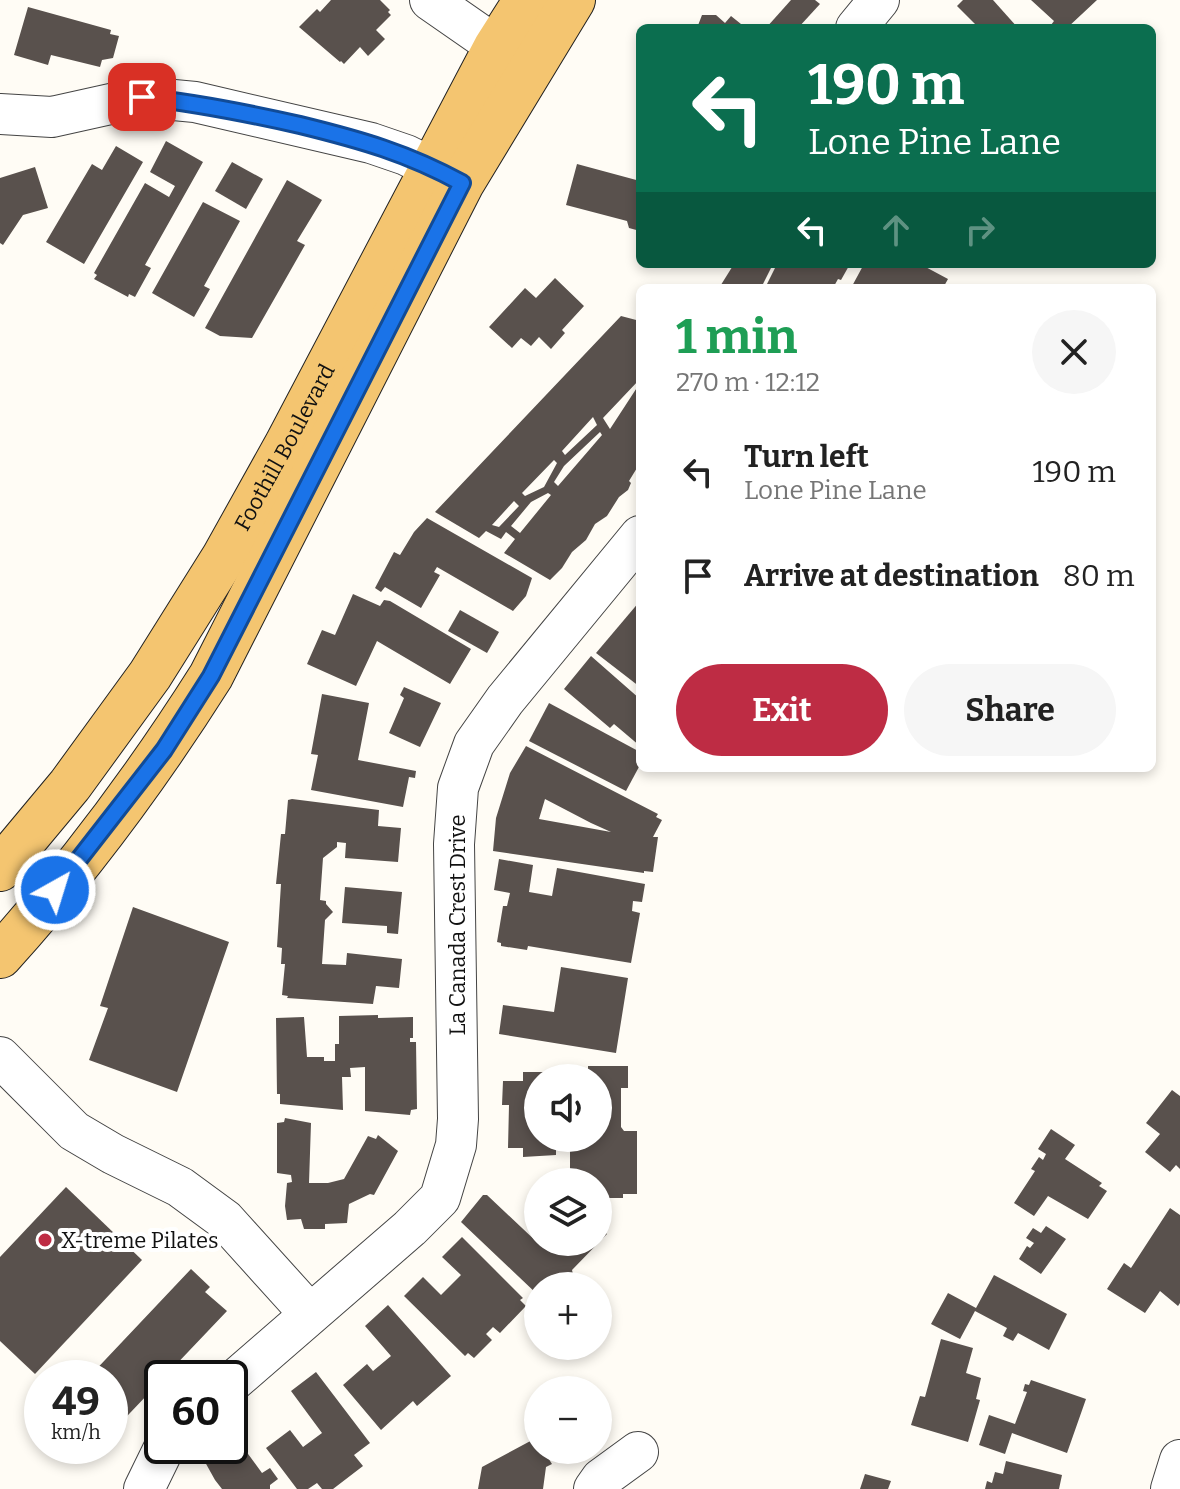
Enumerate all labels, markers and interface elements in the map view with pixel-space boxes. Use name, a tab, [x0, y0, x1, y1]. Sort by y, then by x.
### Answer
text: 190 m	[808, 52, 964, 119]
icon: left	[676, 56, 780, 160]
pin	[108, 63, 176, 131]
icon: arrive	[120, 75, 164, 119]
text: Lone Pine Lane	[808, 120, 1061, 164]
icon: left	[790, 208, 834, 252]
icon: ahead	[874, 208, 918, 252]
icon: right	[958, 208, 1002, 252]
text: 1 min	[676, 308, 797, 366]
button: close	[1032, 310, 1116, 394]
street label: Foothill Boulevard	[228, 359, 340, 535]
text: 270 m · 12:12	[676, 367, 820, 398]
text: Turn left	[744, 439, 869, 475]
icon: left	[676, 450, 720, 494]
text: 190 m	[1032, 454, 1116, 490]
text: Lone Pine Lane	[744, 475, 927, 506]
icon: arrive	[676, 554, 720, 598]
text: Arrive at destination	[744, 558, 1039, 594]
text: 80 m	[1063, 558, 1135, 594]
button: Exit	[676, 664, 888, 756]
button: Share	[904, 664, 1116, 756]
street label: La Canada Crest Drive	[444, 814, 471, 1036]
position arrow	[13, 848, 97, 932]
map controls	[524, 1064, 612, 1464]
button: sound	[524, 1064, 612, 1152]
button: layers	[524, 1168, 612, 1256]
place label: X-treme Pilates	[61, 1227, 219, 1254]
marker: X-treme Pilates	[36, 1231, 54, 1249]
button: +	[524, 1272, 612, 1360]
speed limit sign: 60	[144, 1360, 248, 1464]
button: −	[524, 1376, 612, 1464]
text: 49	[52, 1378, 100, 1426]
text: km/h	[51, 1420, 101, 1444]

